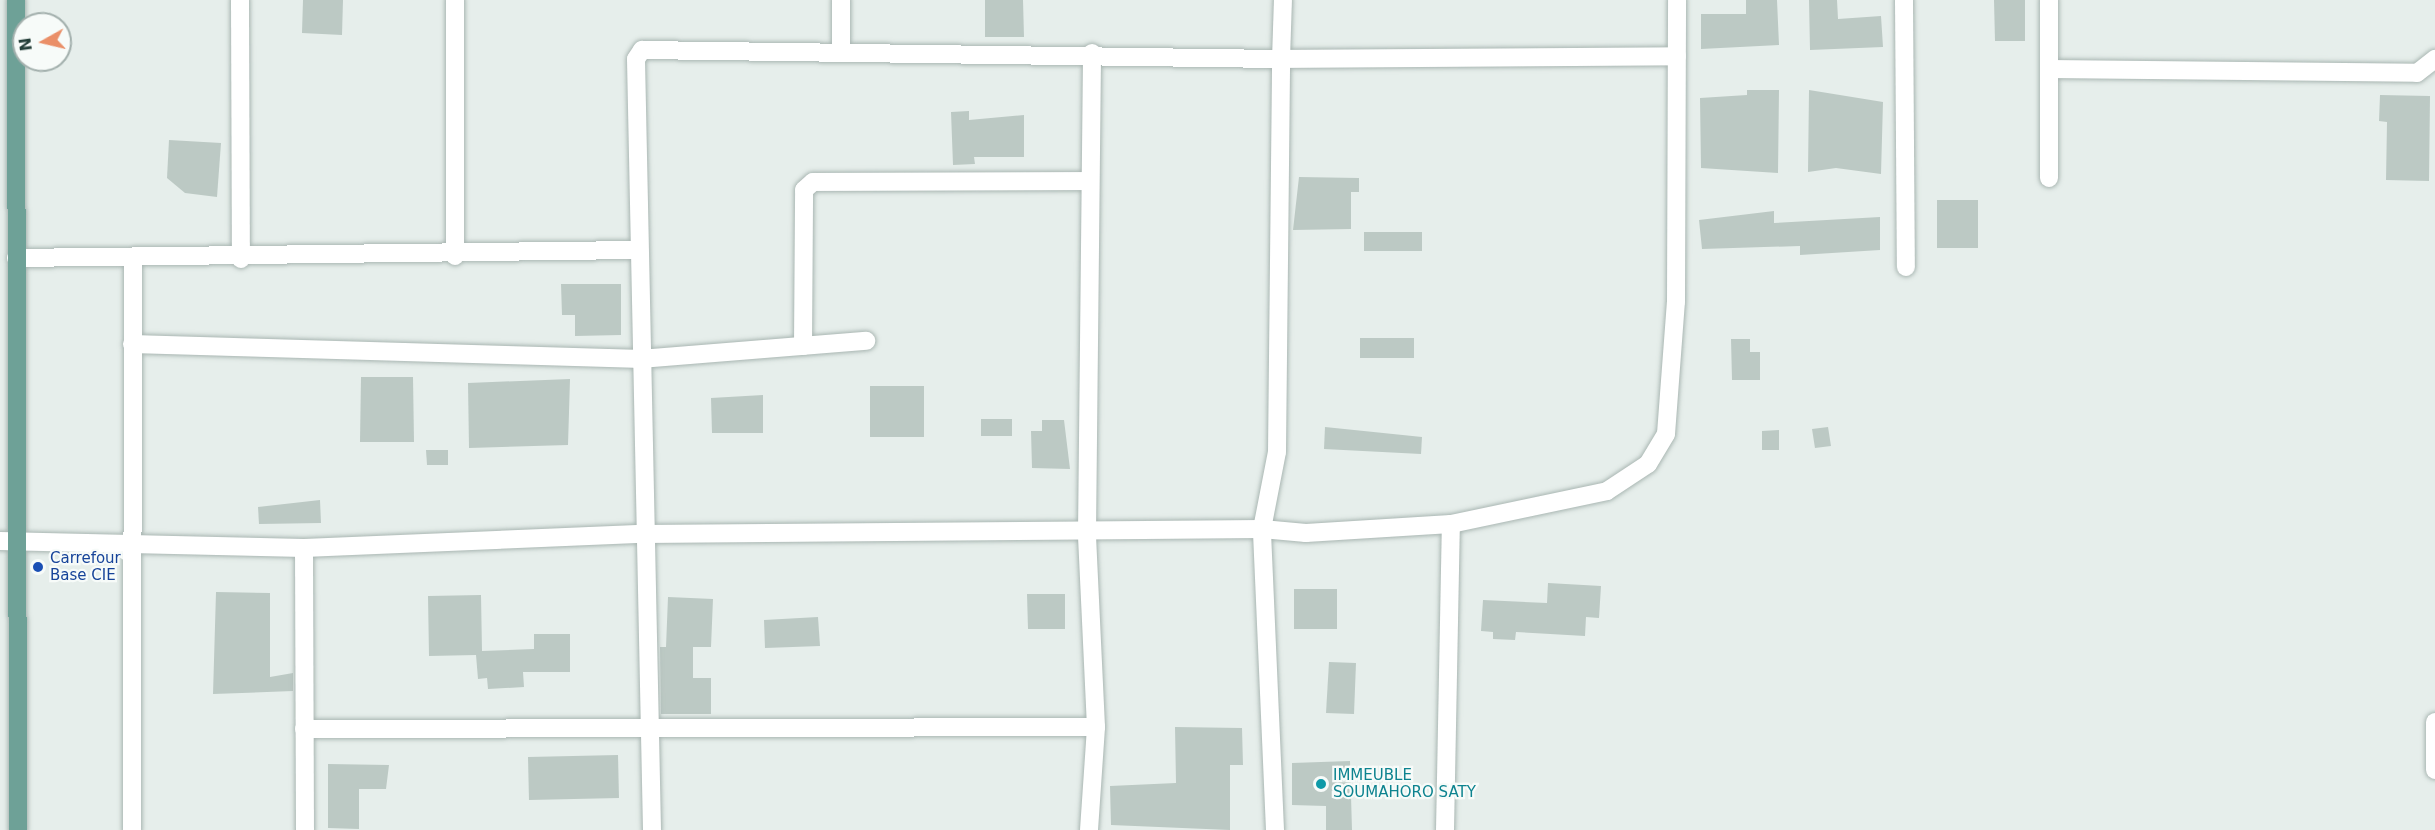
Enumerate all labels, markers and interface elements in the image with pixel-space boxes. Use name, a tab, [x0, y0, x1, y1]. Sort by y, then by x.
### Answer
north arrow	[12, 12, 72, 72]
text: N	[15, 36, 36, 52]
place label: Carrefour Base CIE	[50, 549, 121, 584]
marker: Carrefour Base CIE	[31, 560, 45, 574]
place label: IMMEUBLE SOUMAHORO SATY	[1333, 766, 1476, 801]
marker: IMMEUBLE SOUMAHORO SATY	[1314, 777, 1328, 791]

